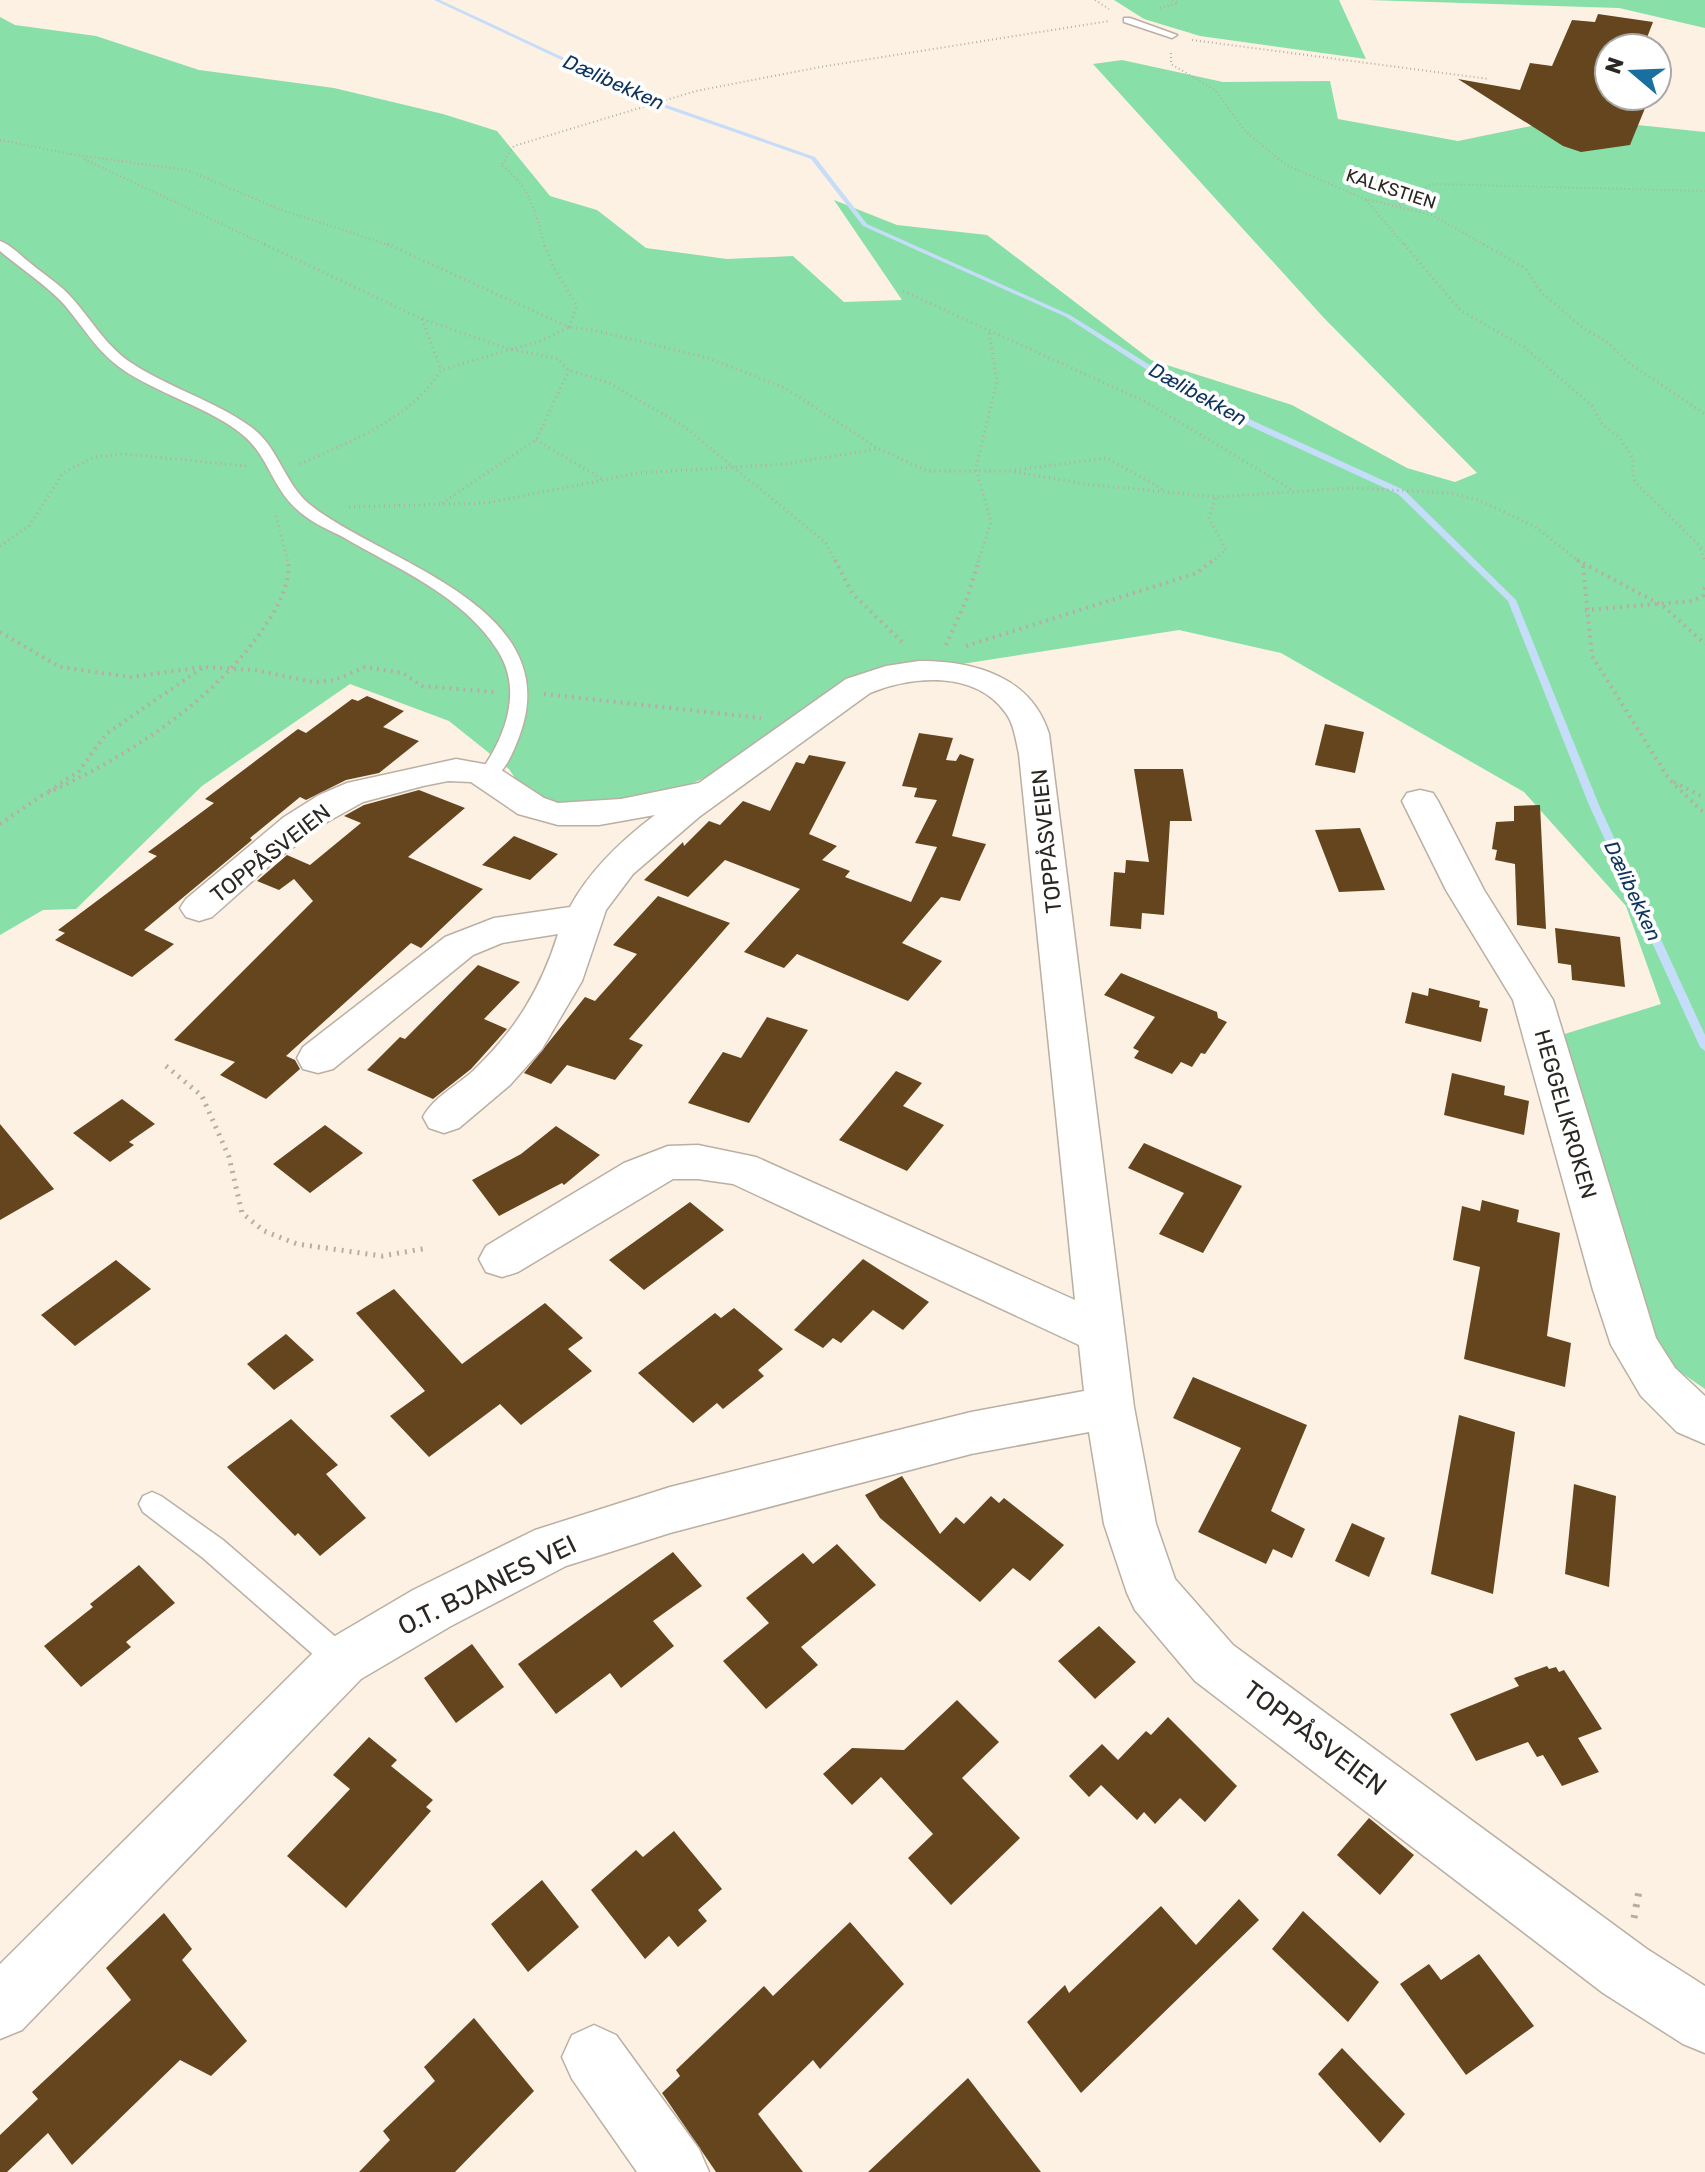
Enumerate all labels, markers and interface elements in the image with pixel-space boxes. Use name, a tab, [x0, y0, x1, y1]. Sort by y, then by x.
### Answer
north arrow	[1593, 32, 1673, 112]
water label: Dælibekken	[560, 49, 668, 115]
text: N	[1599, 54, 1630, 78]
street label: KALKSTIEN	[1343, 164, 1439, 214]
water label: Dælibekken	[1145, 357, 1251, 431]
street label: TOPPÅSVEIEN	[1026, 768, 1067, 914]
street label: TOPPÅSVEIEN	[205, 798, 336, 909]
water label: Dælibekken	[1599, 837, 1667, 945]
street label: HEGGELIKROKEN	[1528, 1026, 1603, 1202]
street label: O.T. BJANES VEI	[393, 1529, 582, 1642]
street label: TOPPÅSVEIEN	[1237, 1674, 1393, 1802]

